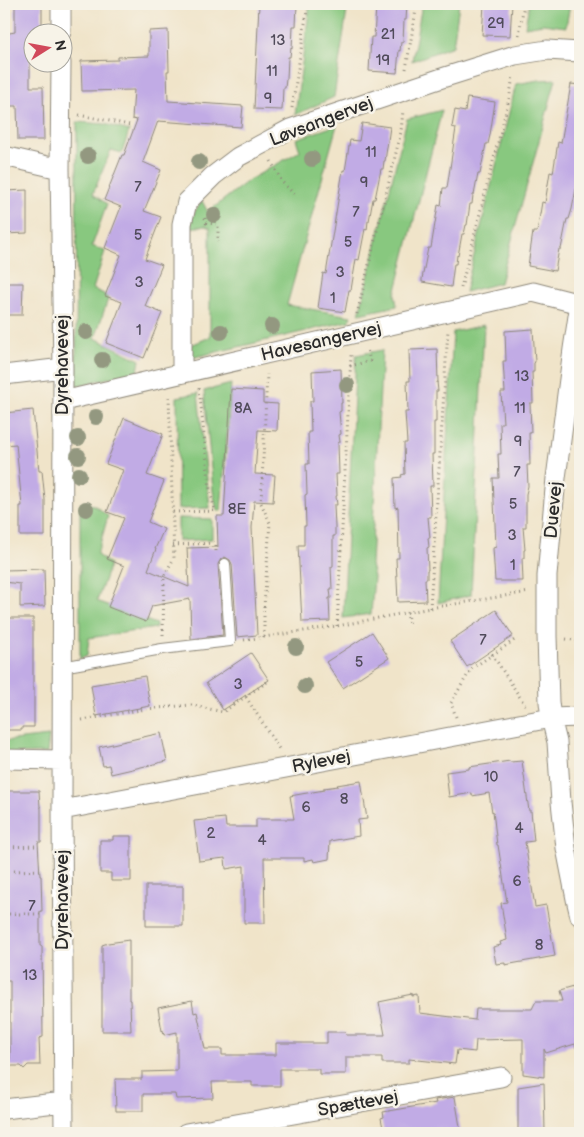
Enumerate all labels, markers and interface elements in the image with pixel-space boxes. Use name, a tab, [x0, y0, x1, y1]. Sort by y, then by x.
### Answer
house number: 29	[487, 14, 505, 33]
north arrow	[22, 22, 72, 72]
house number: 21	[381, 25, 395, 44]
house number: 13	[270, 31, 286, 50]
text: N	[51, 39, 70, 52]
house number: 19	[376, 51, 390, 70]
house number: 11	[266, 62, 278, 81]
house number: 9	[264, 89, 272, 108]
street label: Løvsangervej	[267, 92, 376, 151]
house number: 11	[365, 143, 377, 162]
house number: 9	[360, 173, 368, 192]
house number: 7	[134, 178, 142, 197]
house number: 7	[352, 203, 360, 222]
house number: 5	[134, 226, 142, 245]
house number: 5	[344, 233, 352, 252]
house number: 3	[335, 263, 345, 282]
house number: 3	[134, 273, 144, 292]
house number: 1	[330, 289, 336, 308]
street label: Dyrehavevej	[52, 315, 73, 415]
street label: Havesangervej	[259, 317, 383, 366]
house number: 1	[136, 321, 142, 340]
house number: 13	[514, 367, 530, 386]
house number: 8A	[234, 399, 253, 418]
house number: 11	[514, 399, 526, 418]
house number: 9	[514, 432, 522, 451]
house number: 7	[513, 463, 521, 482]
street label: Duevej	[541, 481, 566, 539]
house number: 5	[509, 495, 517, 514]
house number: 8E	[228, 500, 246, 519]
house number: 3	[507, 526, 517, 545]
house number: 1	[510, 556, 516, 575]
house number: 7	[479, 631, 487, 650]
house number: 5	[355, 653, 363, 672]
house number: 3	[233, 675, 243, 694]
street label: Rylevej	[290, 746, 352, 777]
house number: 10	[484, 768, 498, 787]
house number: 8	[340, 790, 349, 809]
house number: 6	[301, 798, 311, 817]
house number: 4	[514, 819, 524, 838]
house number: 2	[207, 824, 216, 843]
house number: 4	[257, 831, 267, 850]
street label: Dyrehavevej	[52, 850, 73, 950]
house number: 6	[512, 872, 522, 891]
house number: 7	[28, 897, 36, 916]
house number: 8	[535, 936, 544, 955]
house number: 13	[22, 966, 38, 985]
street label: Spættevej	[316, 1086, 400, 1121]

